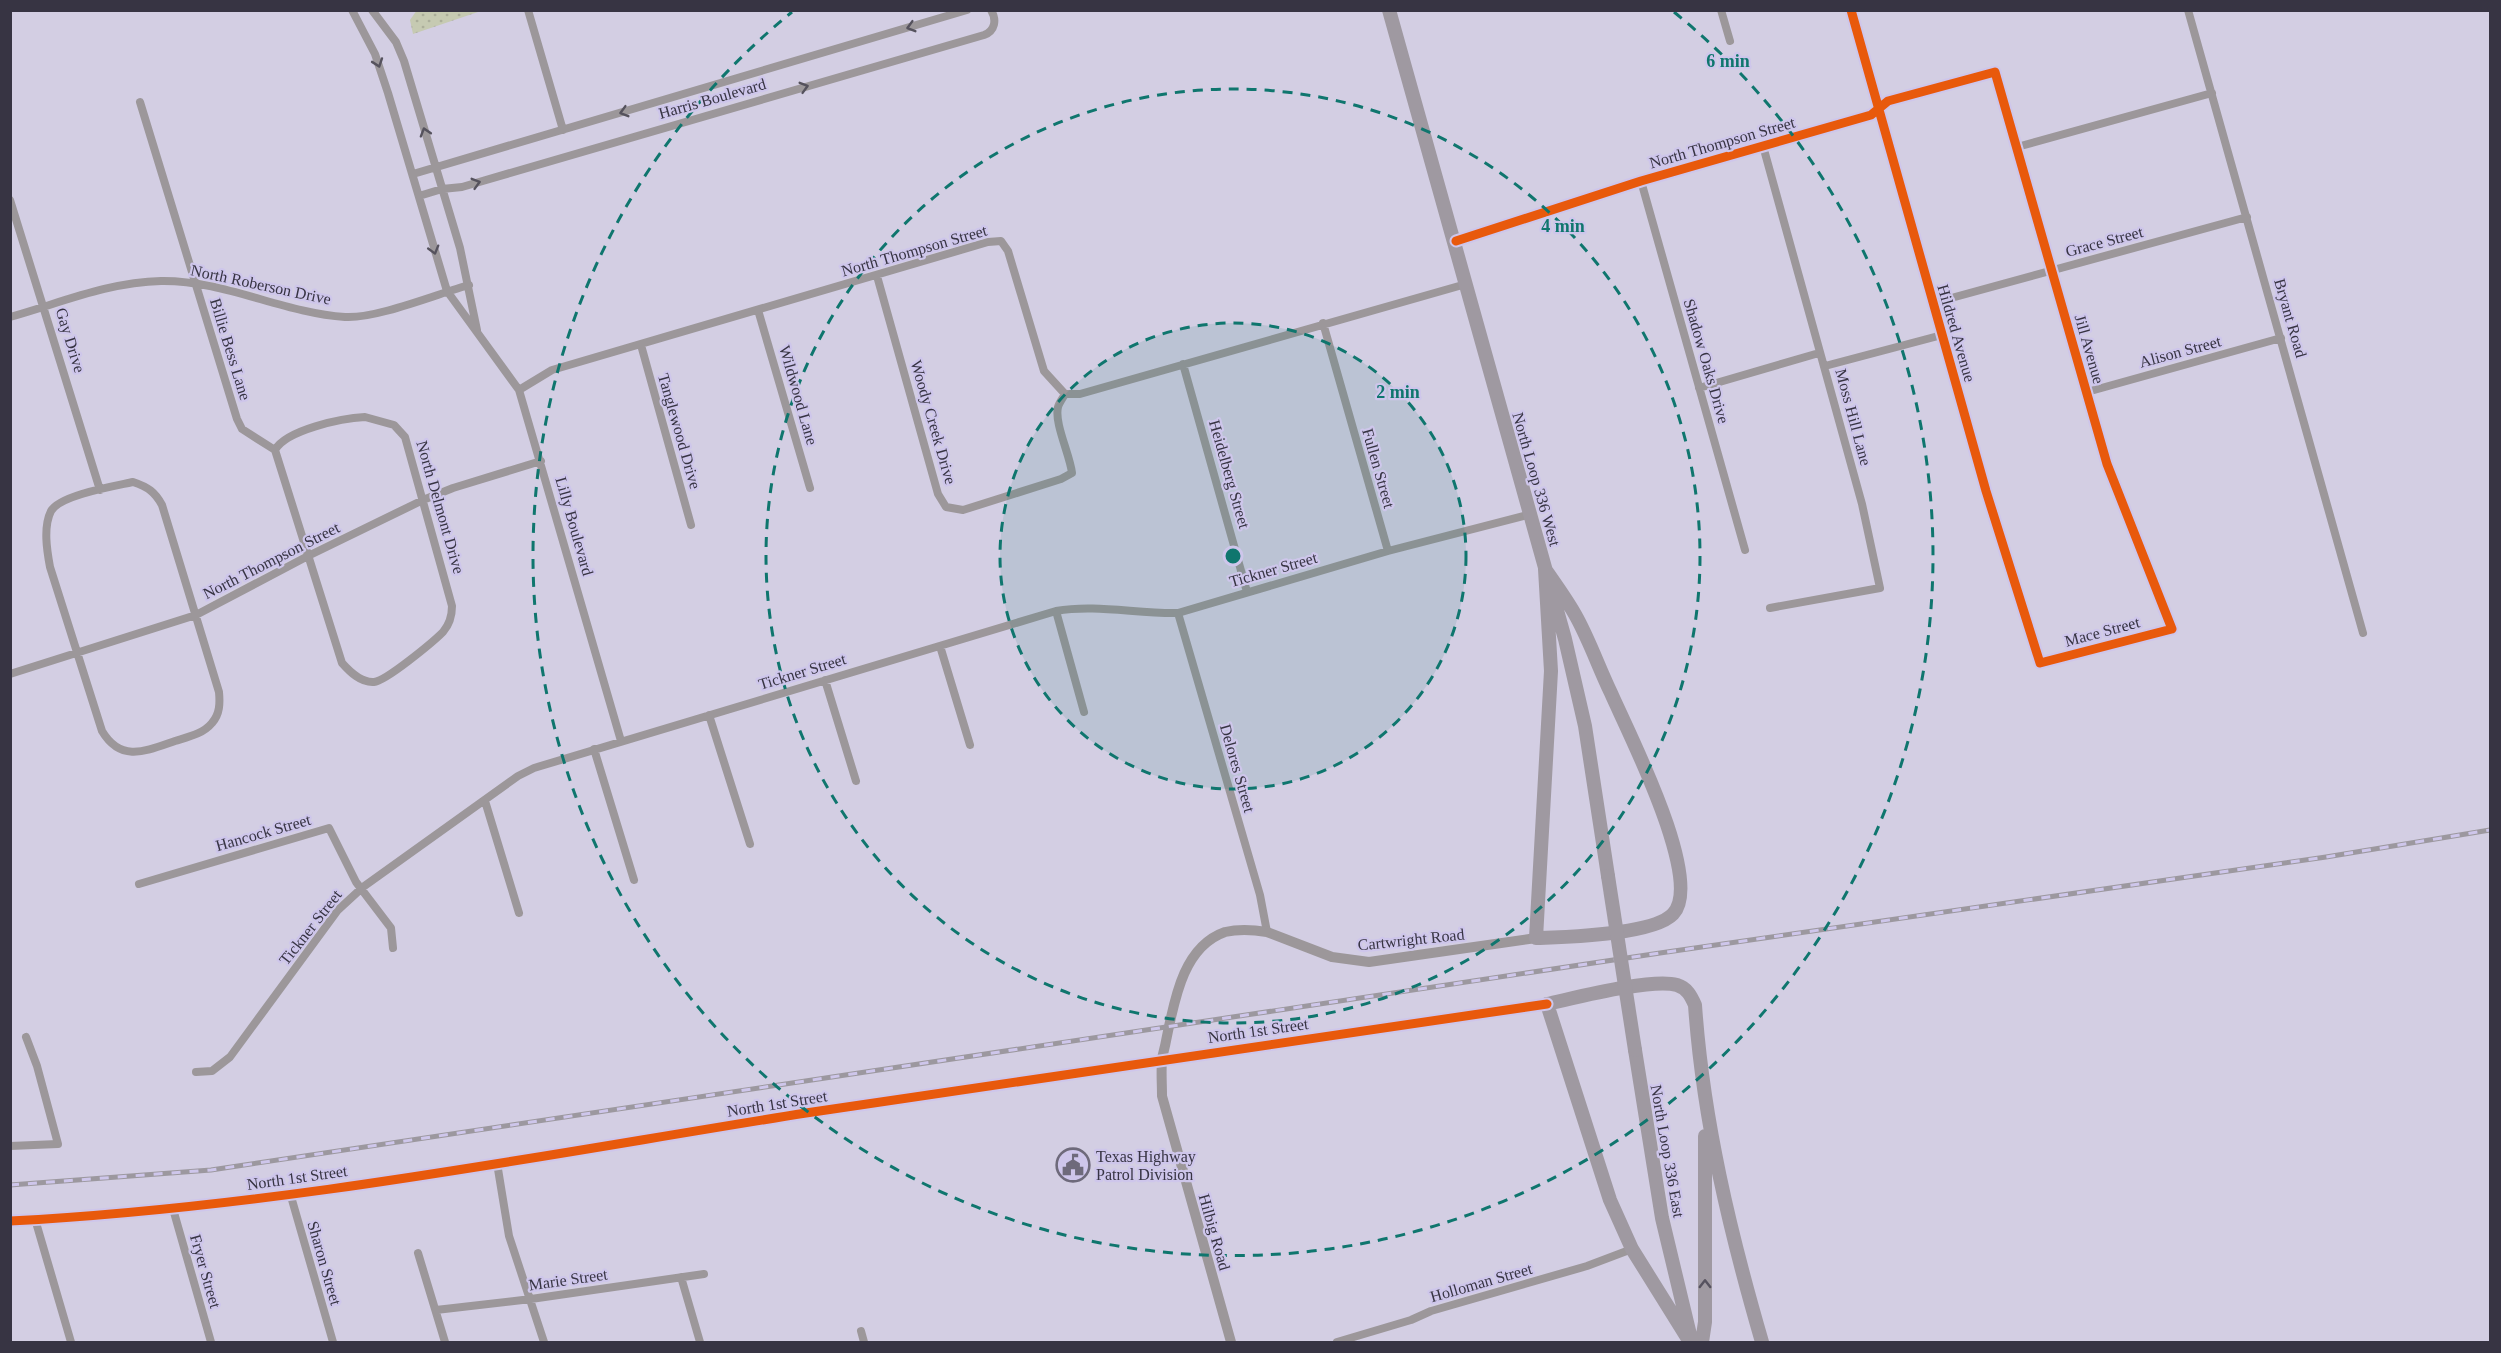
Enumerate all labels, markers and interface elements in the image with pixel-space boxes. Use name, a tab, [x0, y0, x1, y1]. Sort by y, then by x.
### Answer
one-way arrow	[906, 20, 917, 32]
text: 6 min	[1706, 51, 1750, 71]
one-way arrow	[371, 57, 383, 68]
street label: Harris Boulevard	[657, 75, 768, 122]
one-way arrow	[798, 82, 809, 94]
one-way arrow	[619, 105, 629, 117]
street label: North Thompson Street	[1647, 113, 1798, 172]
one-way arrow	[420, 127, 432, 138]
one-way arrow	[470, 178, 481, 190]
text: 4 min	[1541, 216, 1585, 236]
street label: North Thompson Street	[839, 221, 990, 280]
street label: Grace Street	[2064, 223, 2145, 260]
one-way arrow	[427, 244, 439, 254]
street label: North Roberson Drive	[189, 261, 333, 308]
street label: Bryant Road	[2270, 277, 2310, 360]
street label: Hildred Avenue	[1934, 282, 1979, 384]
street label: Billie Bess Lane	[207, 296, 254, 402]
street label: Shadow Oaks Drive	[1681, 297, 1732, 425]
street label: Gay Drive	[52, 306, 88, 375]
street label: Jill Avenue	[2072, 313, 2108, 386]
street label: Alison Street	[2137, 332, 2223, 371]
street label: Wildwood Lane	[776, 343, 821, 447]
street label: Woody Creek Drive	[907, 358, 959, 486]
street label: Moss Hill Lane	[1832, 367, 1875, 467]
street label: Tanglewood Drive	[654, 371, 704, 491]
text: 2 min	[1376, 382, 1420, 402]
street label: North Loop 336 West	[1508, 410, 1564, 549]
street label: Heidelberg Street	[1205, 418, 1253, 531]
street label: Fullen Street	[1359, 426, 1398, 511]
street label: North Delmont Drive	[413, 439, 468, 576]
street label: Lilly Boulevard	[551, 475, 597, 578]
street label: North Thompson Street	[200, 518, 343, 603]
centre of rings	[1223, 546, 1243, 566]
street label: Tickner Street	[1227, 549, 1320, 590]
street label: Mace Street	[2063, 613, 2142, 650]
street label: Tickner Street	[756, 650, 848, 693]
street label: Delores Street	[1217, 722, 1258, 815]
street label: Hancock Street	[214, 811, 313, 854]
street label: Tickner Street	[276, 886, 345, 968]
street label: Cartwright Road	[1357, 925, 1465, 955]
street label: North 1st Street	[1207, 1015, 1310, 1046]
street label: North Loop 336 East	[1646, 1083, 1688, 1220]
street label: North 1st Street	[726, 1087, 829, 1120]
public building icon: Texas Highway Patrol Division	[1055, 1147, 1091, 1183]
place label: Texas Highway Patrol Division	[1096, 1148, 1196, 1183]
street label: North 1st Street	[246, 1162, 349, 1193]
street label: Hilbig Road	[1195, 1192, 1234, 1273]
street label: Sharon Street	[304, 1219, 345, 1308]
street label: Fryer Street	[186, 1232, 224, 1311]
street label: Holloman Street	[1428, 1260, 1535, 1305]
street label: Marie Street	[528, 1265, 609, 1293]
one-way arrow	[1699, 1280, 1711, 1289]

